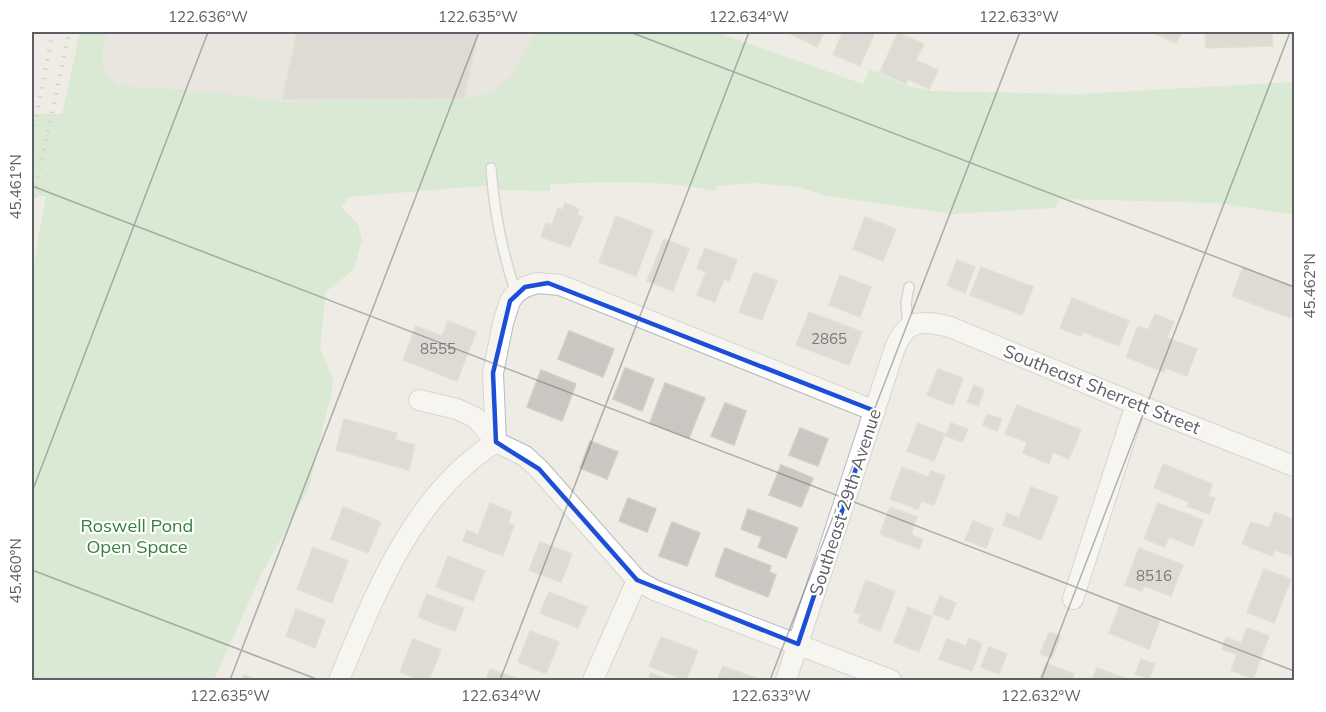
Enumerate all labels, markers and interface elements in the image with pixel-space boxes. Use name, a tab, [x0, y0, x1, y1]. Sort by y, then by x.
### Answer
text: 122.636°W	[168, 7, 248, 26]
text: 122.635°W	[438, 7, 518, 26]
text: 122.634°W	[709, 7, 789, 26]
text: 122.633°W	[979, 7, 1059, 26]
text: 45.461°N	[6, 154, 25, 220]
text: 45.462°N	[1300, 253, 1319, 319]
house number: 2865	[811, 329, 847, 348]
house number: 8555	[420, 339, 456, 358]
street label: Southeast Sherrett Street	[1000, 339, 1204, 439]
street label: Southeast 29th Avenue	[804, 406, 886, 598]
park label: Roswell Pond Open Space	[81, 514, 193, 558]
text: 45.460°N	[6, 538, 25, 604]
house number: 8516	[1136, 566, 1172, 585]
text: 122.635°W	[190, 686, 270, 705]
text: 122.634°W	[461, 686, 541, 705]
text: 122.633°W	[731, 686, 811, 705]
text: 122.632°W	[1001, 686, 1081, 705]

